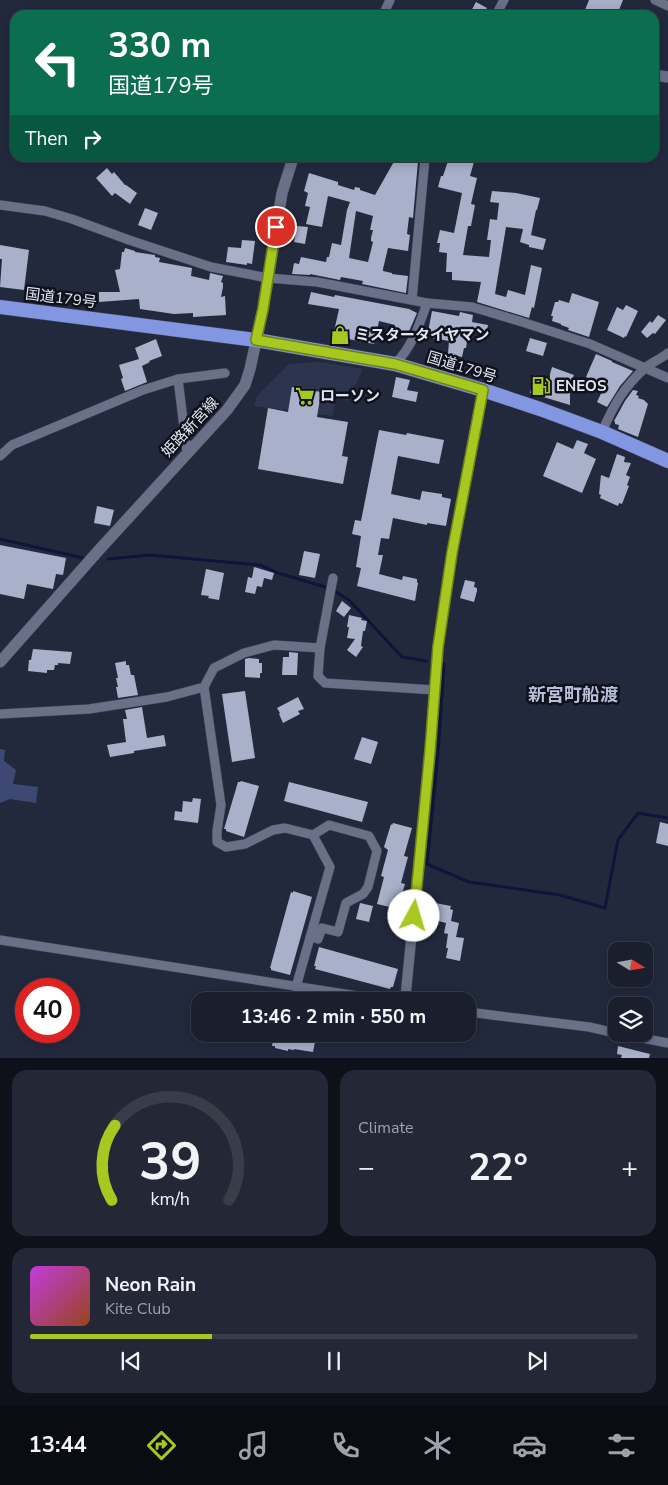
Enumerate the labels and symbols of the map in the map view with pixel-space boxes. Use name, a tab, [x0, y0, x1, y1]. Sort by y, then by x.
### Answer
pin	[255, 206, 297, 248]
street label: 国道179号	[24, 284, 98, 312]
shop icon: ミスタータイヤマン	[329, 324, 351, 346]
place label: ミスタータイヤマン	[355, 325, 490, 345]
street label: 国道179号	[425, 347, 499, 387]
fuel station icon: ENEOS	[530, 375, 552, 397]
place label: ENEOS	[556, 376, 606, 396]
supermarket icon: ローソン	[294, 385, 316, 407]
place label: ローソン	[320, 386, 380, 406]
street label: 姫路新宮線	[157, 393, 223, 461]
district label: 新宮町船渡	[528, 683, 618, 707]
position arrow	[387, 889, 439, 941]
north arrow	[608, 942, 652, 988]
speed limit sign: 40	[15, 978, 80, 1043]

